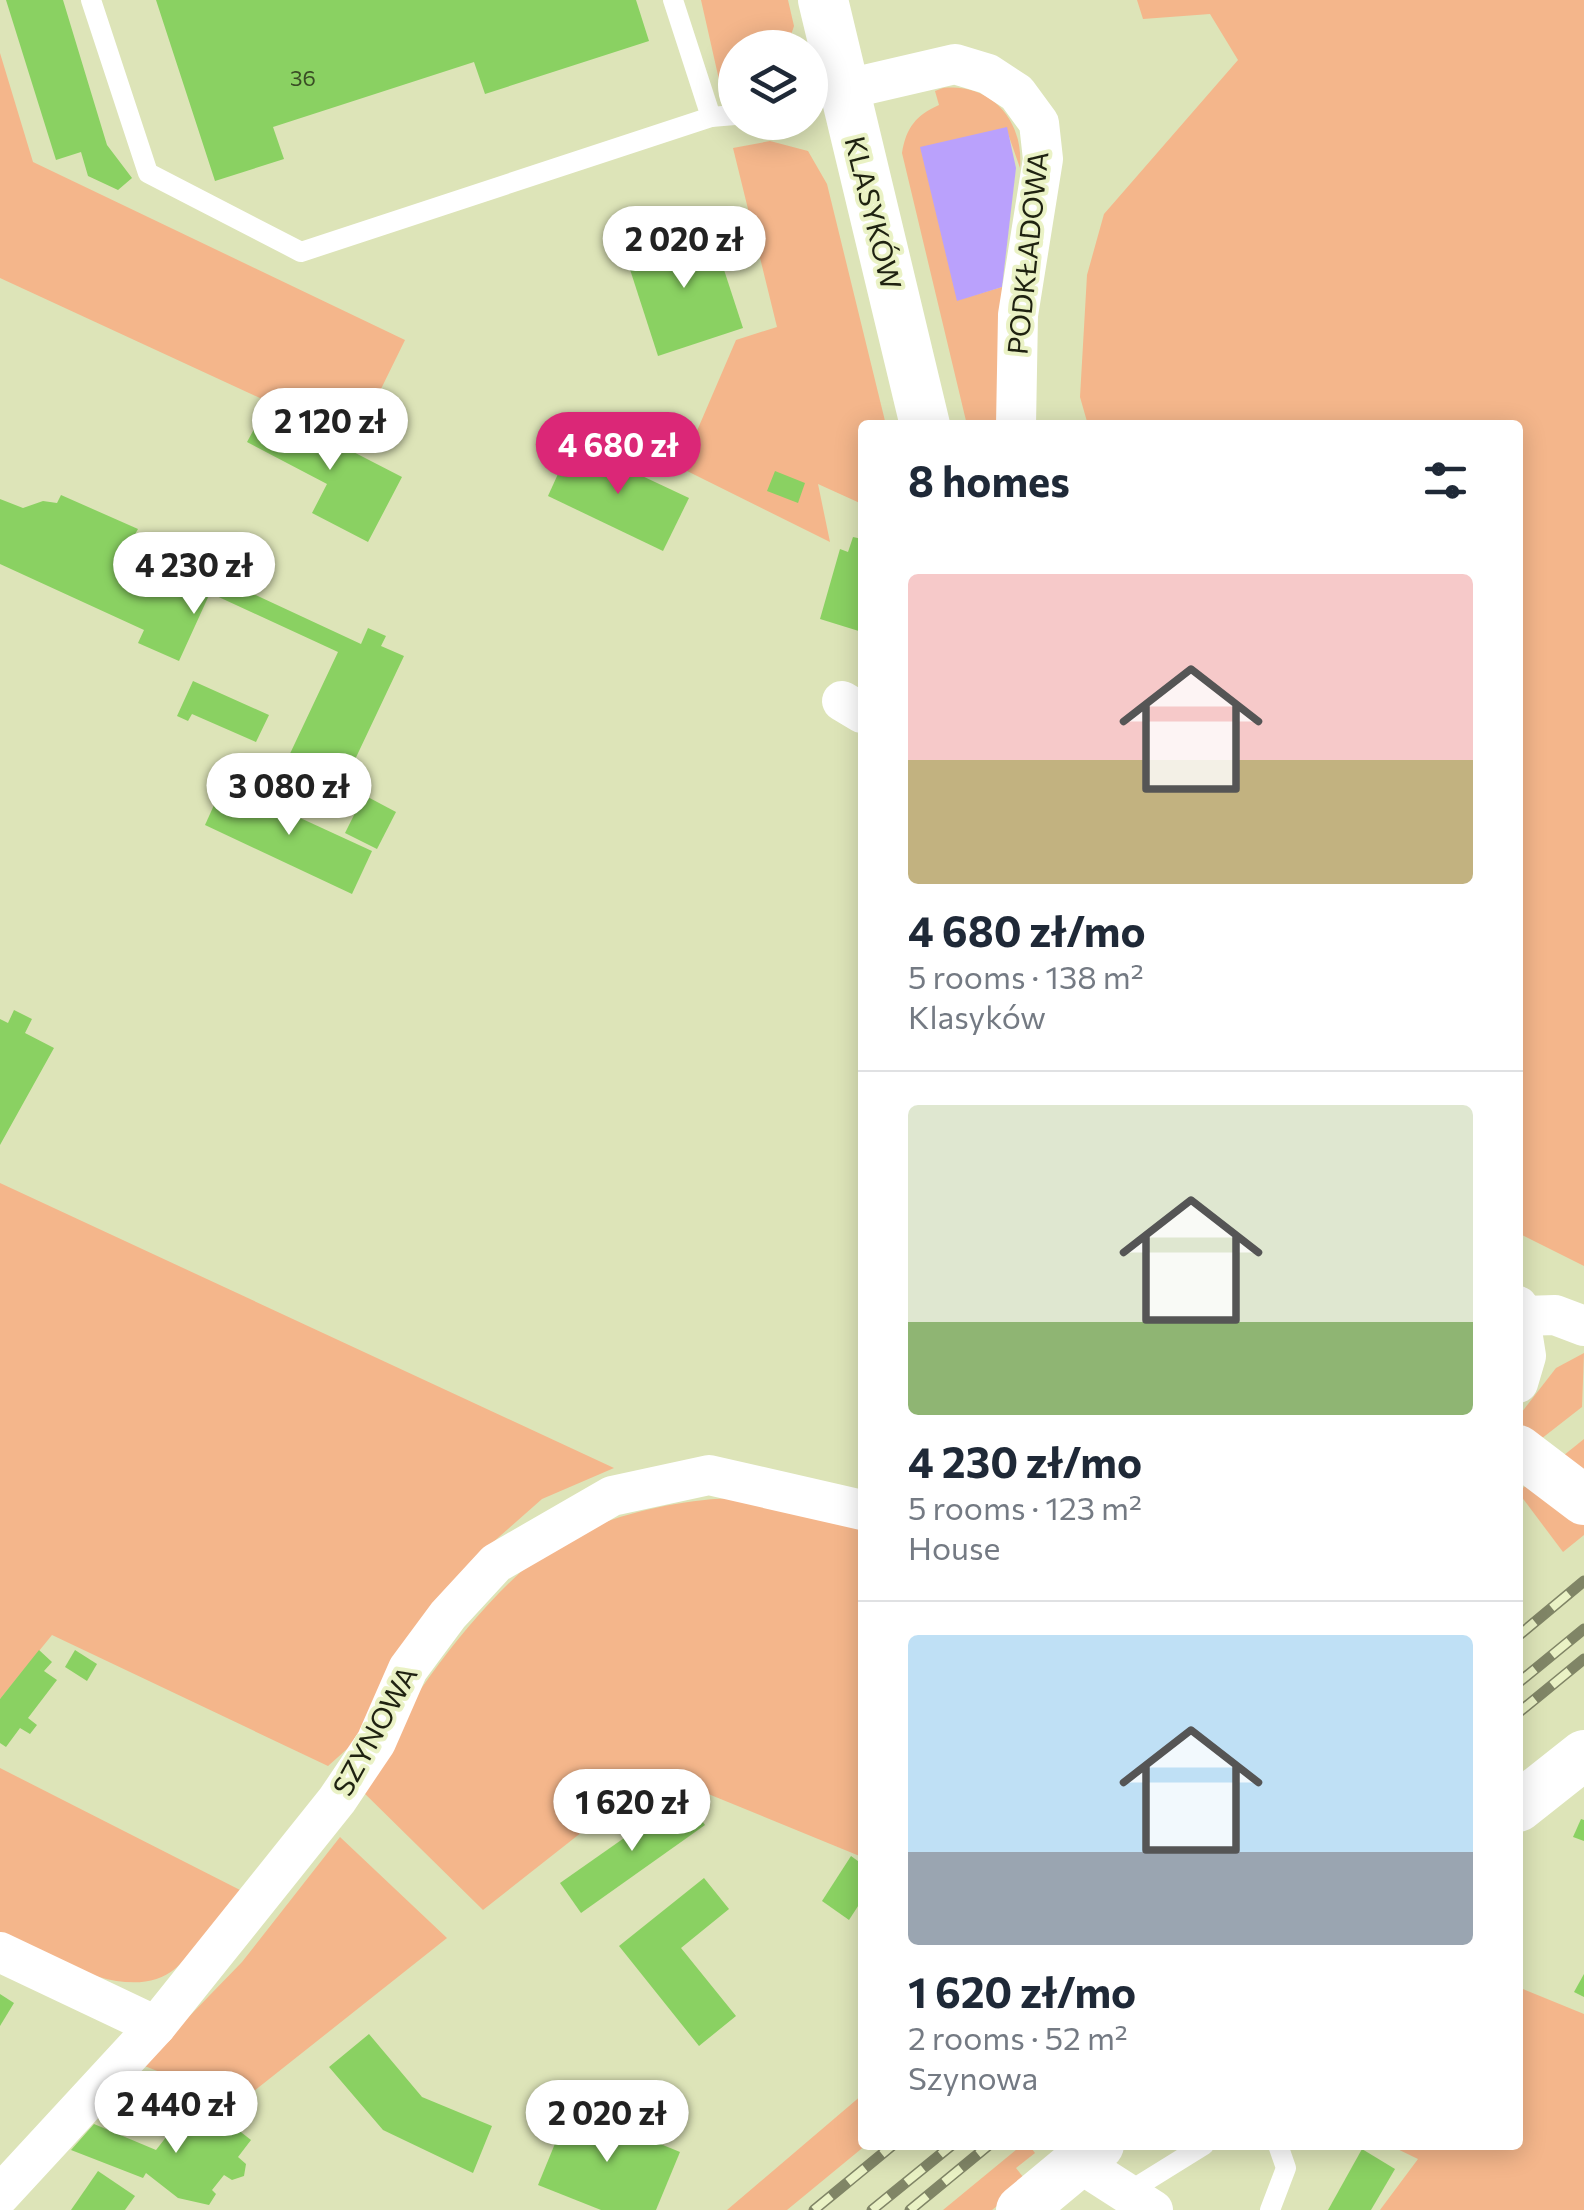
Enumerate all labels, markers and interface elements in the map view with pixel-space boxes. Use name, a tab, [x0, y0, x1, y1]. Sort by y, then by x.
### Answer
map controls	[718, 30, 828, 140]
button: layers	[718, 30, 828, 140]
house number: 36	[290, 64, 316, 91]
street label: KLASYKÓW	[839, 133, 909, 293]
street label: PODKŁADOWA	[999, 150, 1055, 356]
pin: 2 020 zł	[581, 206, 787, 291]
text: 2 020 zł	[625, 218, 743, 258]
pin: 2 120 zł	[227, 388, 433, 473]
text: 2 120 zł	[274, 400, 386, 440]
pin: 4 680 zł	[515, 412, 721, 497]
text: 4 680 zł	[558, 424, 678, 464]
icon: filters	[1418, 453, 1473, 508]
text: 8 homes	[908, 454, 1070, 506]
pin: 4 230 zł	[91, 532, 297, 617]
text: 4 230 zł	[135, 544, 253, 584]
icon: home	[1101, 639, 1281, 819]
pin: 3 080 zł	[186, 753, 392, 838]
text: 3 080 zł	[228, 765, 350, 805]
text: 4 680 zł/mo	[908, 904, 1146, 956]
text: 5 rooms · 138 m²	[908, 956, 1144, 996]
text: Klasyków	[908, 996, 1046, 1036]
icon: home	[1101, 1170, 1281, 1350]
text: 4 230 zł/mo	[908, 1435, 1142, 1487]
text: 5 rooms · 123 m²	[908, 1487, 1142, 1527]
text: House	[908, 1527, 1000, 1567]
street label: SZYNOWA	[325, 1660, 424, 1801]
icon: home	[1101, 1700, 1281, 1880]
pin: 1 620 zł	[529, 1769, 735, 1854]
text: 1 620 zł	[575, 1781, 689, 1821]
text: 1 620 zł/mo	[908, 1965, 1136, 2017]
text: 2 rooms · 52 m²	[908, 2017, 1128, 2057]
text: Szynowa	[908, 2057, 1038, 2097]
pin: 2 440 zł	[73, 2071, 279, 2156]
pin: 2 020 zł	[504, 2080, 710, 2165]
text: 2 440 zł	[117, 2083, 235, 2123]
text: 2 020 zł	[548, 2092, 666, 2132]

